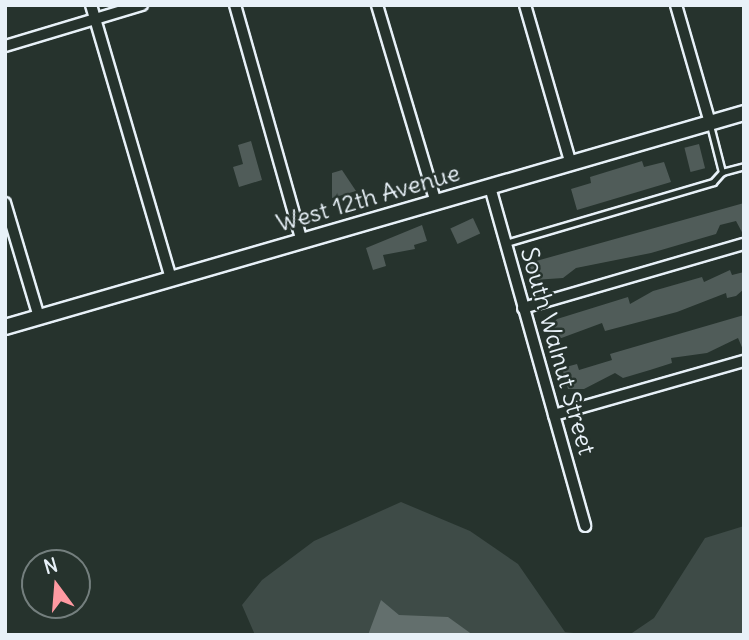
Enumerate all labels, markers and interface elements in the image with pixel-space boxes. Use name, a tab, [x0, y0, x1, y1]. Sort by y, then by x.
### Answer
street label: West 12th Avenue	[273, 158, 463, 238]
street label: South Walnut Street	[515, 244, 601, 458]
north arrow	[21, 549, 91, 619]
text: N	[41, 552, 60, 579]

